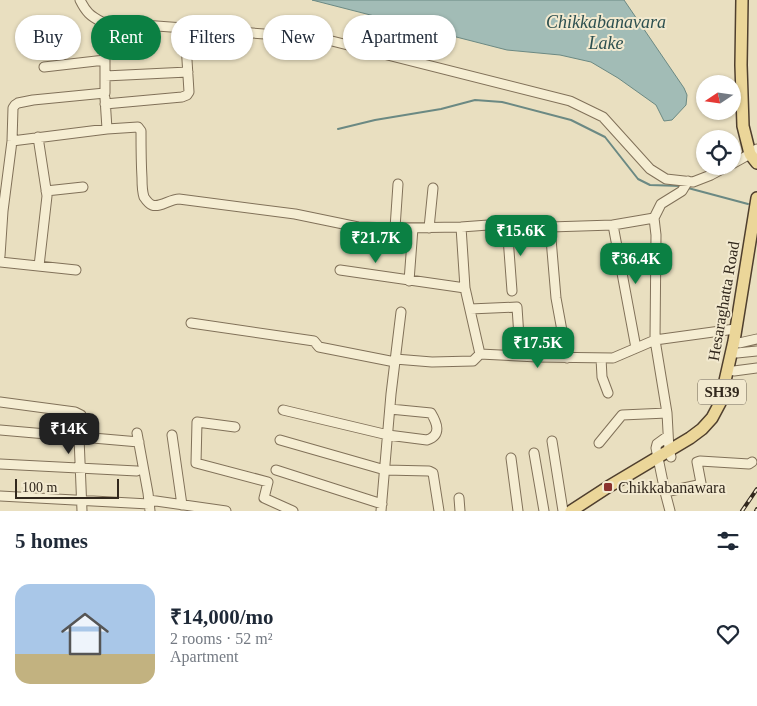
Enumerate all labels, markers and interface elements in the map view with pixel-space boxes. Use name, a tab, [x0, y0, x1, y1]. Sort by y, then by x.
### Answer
water label: Chikkabanavara Lake	[546, 12, 666, 53]
chip: Buy	[15, 15, 81, 60]
chip: Rent	[91, 15, 161, 60]
chip: Filters	[171, 15, 253, 60]
chip: New	[263, 15, 333, 60]
chip: Apartment	[343, 15, 456, 60]
north arrow	[696, 75, 741, 120]
map controls	[696, 75, 741, 175]
button: locate	[696, 130, 741, 175]
pin: ₹15.6K	[480, 214, 562, 257]
pin: ₹21.7K	[335, 222, 417, 264]
text: ₹15.6K	[496, 222, 546, 239]
text: ₹21.7K	[351, 229, 401, 246]
street label: Hesaraghatta Road	[705, 240, 743, 362]
pin: ₹36.4K	[595, 242, 677, 285]
text: ₹36.4K	[611, 250, 661, 267]
pin: ₹17.5K	[497, 326, 579, 369]
text: ₹17.5K	[513, 334, 563, 351]
road number: SH39	[698, 380, 746, 404]
pin: ₹14K	[39, 412, 99, 455]
text: ₹14K	[50, 420, 88, 437]
scale bar	[15, 476, 119, 499]
place label: Chikkabanawara	[618, 479, 726, 496]
text: 100 m	[22, 480, 57, 495]
marker: Chikkabanawara	[602, 481, 614, 493]
icon: filters	[714, 527, 742, 555]
text: 5 homes	[15, 529, 88, 553]
icon: home	[55, 604, 115, 664]
text: ₹14,000/mo	[170, 605, 274, 629]
icon: heart	[714, 620, 742, 648]
text: 2 rooms · 52 m²	[170, 630, 273, 647]
text: Apartment	[170, 648, 238, 665]

